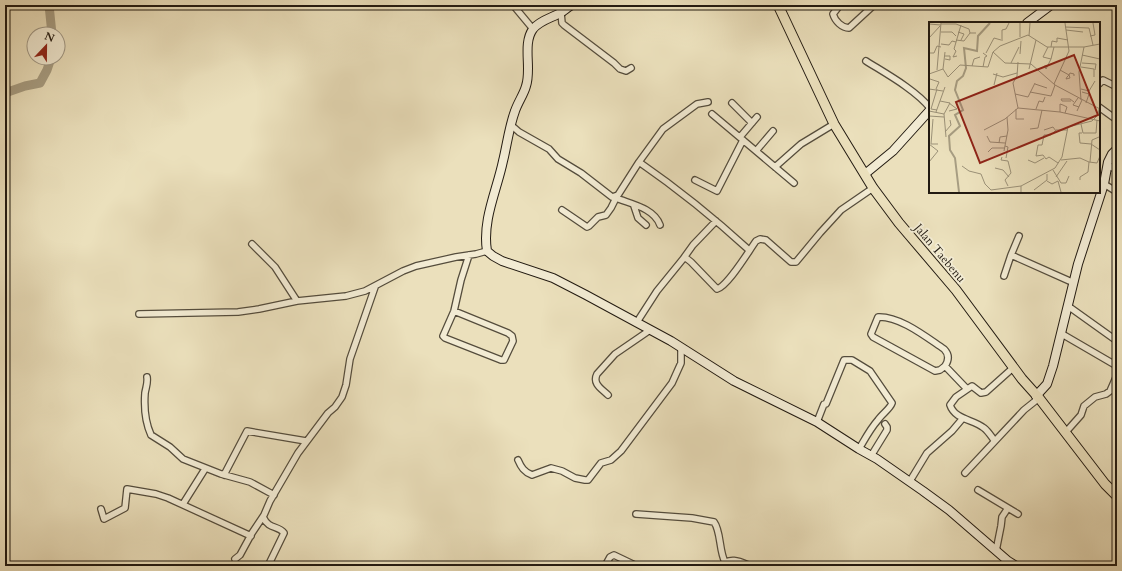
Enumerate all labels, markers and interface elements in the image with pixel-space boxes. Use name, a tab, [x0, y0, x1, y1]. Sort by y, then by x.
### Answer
inset map	[929, 22, 1100, 193]
north arrow	[26, 26, 66, 66]
text: N	[42, 28, 57, 46]
street label: Jalan Taebenu	[909, 219, 970, 286]

